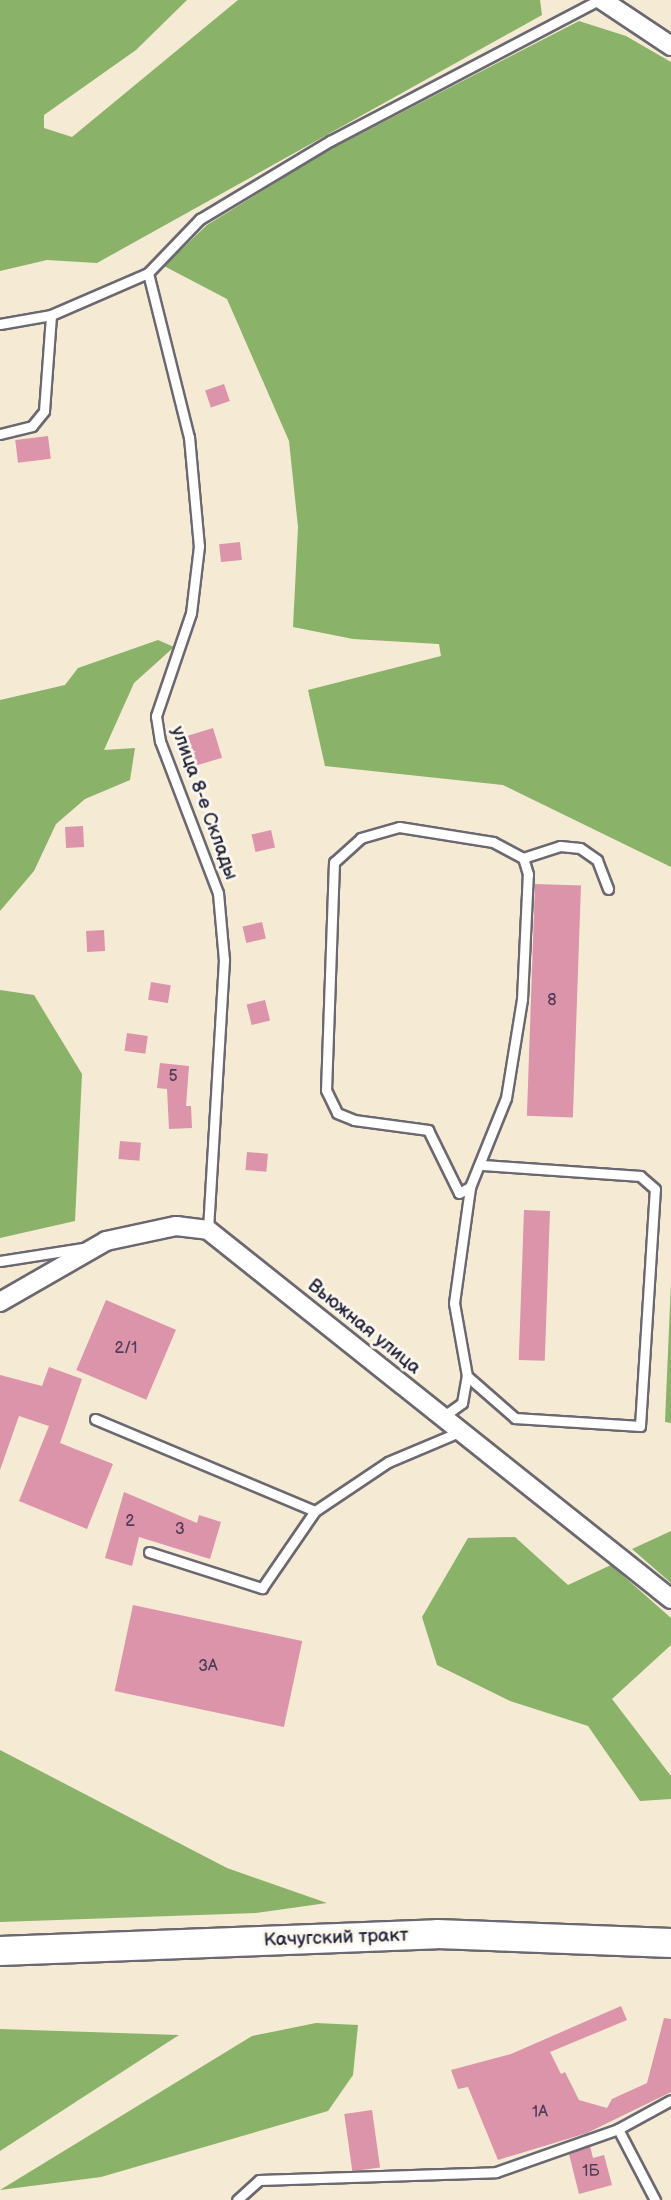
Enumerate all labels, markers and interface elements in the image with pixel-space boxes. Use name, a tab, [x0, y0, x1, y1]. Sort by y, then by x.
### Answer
street label: улица 8-е Склады	[166, 723, 242, 883]
house number: 8	[547, 991, 557, 1011]
house number: 5	[168, 1067, 178, 1087]
street label: Вьюжная улица	[303, 1274, 425, 1380]
house number: 2/1	[115, 1339, 137, 1359]
house number: 2	[125, 1512, 135, 1532]
house number: 3	[175, 1520, 185, 1540]
house number: 3А	[198, 1657, 218, 1677]
street label: Качугский тракт	[263, 1924, 409, 1952]
house number: 1А	[532, 2103, 548, 2123]
house number: 1Б	[582, 2162, 600, 2182]

